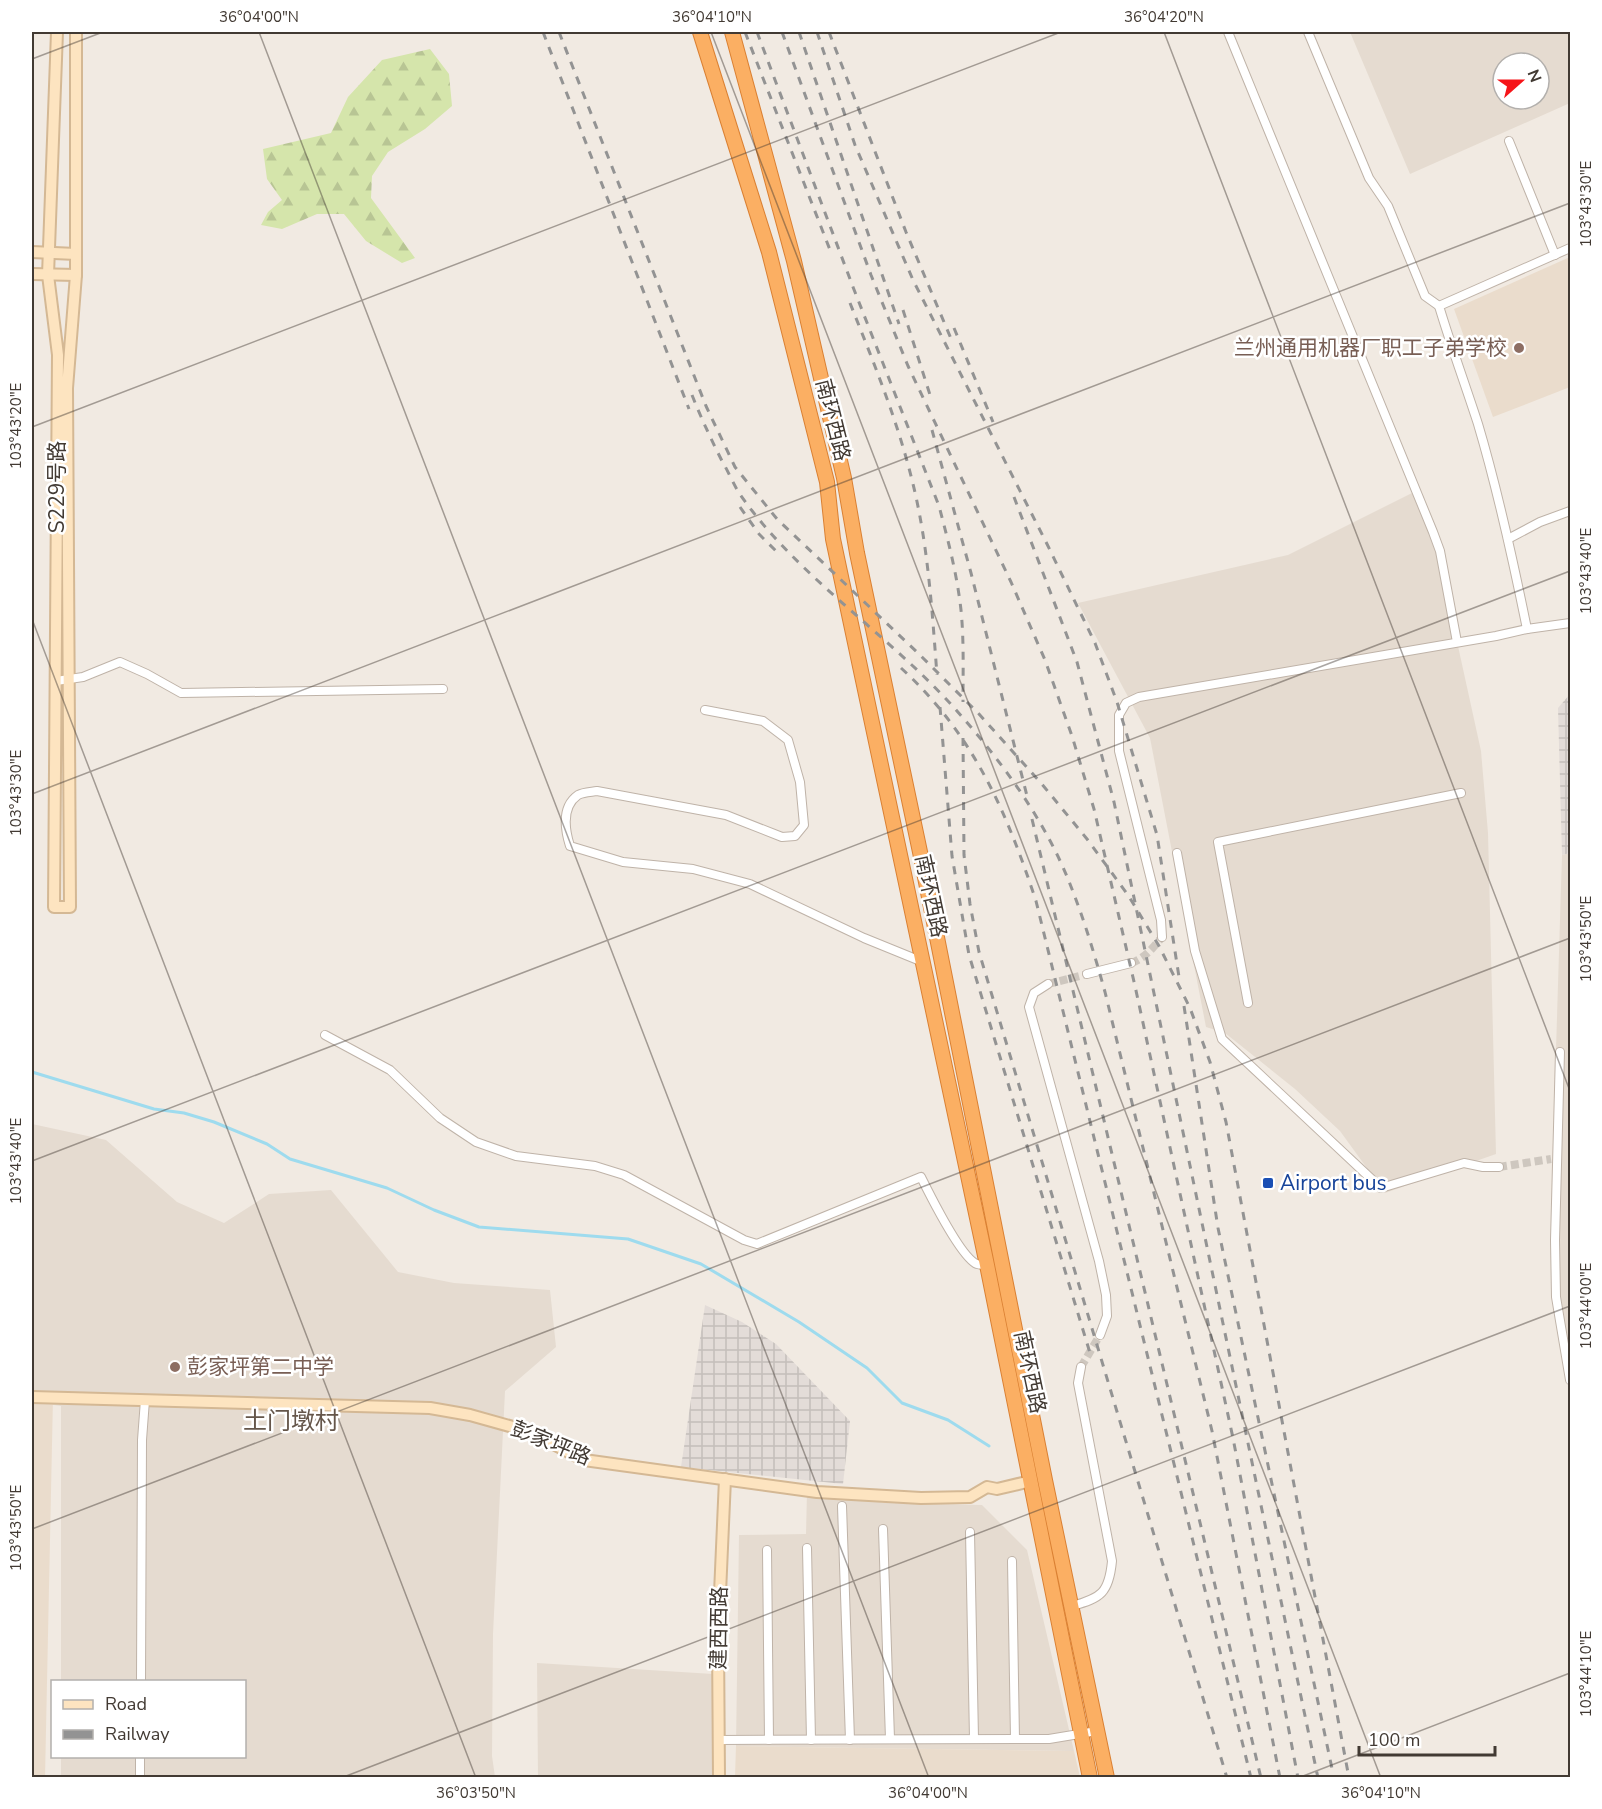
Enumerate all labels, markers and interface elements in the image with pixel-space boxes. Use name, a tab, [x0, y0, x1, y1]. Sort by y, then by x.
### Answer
text: 36°04'00"N	[219, 7, 299, 27]
text: 36°04'10"N	[672, 7, 752, 27]
text: 36°04'20"N	[1124, 7, 1204, 27]
north arrow	[1491, 51, 1551, 111]
text: N	[1522, 66, 1546, 86]
text: 103°43'30"E	[1576, 161, 1596, 247]
place label: 兰州通用机器厂职工子弟学校	[1234, 334, 1507, 362]
marker: 兰州通用机器厂职工子弟学校	[1512, 341, 1526, 355]
street label: 南环西路	[809, 376, 857, 464]
text: 103°43'20"E	[6, 383, 26, 469]
street label: S229号路	[43, 441, 71, 533]
text: 103°43'40"E	[1576, 528, 1596, 614]
text: 103°43'30"E	[6, 750, 26, 836]
street label: 南环西路	[909, 852, 953, 940]
text: 103°43'50"E	[1576, 896, 1596, 982]
text: 103°43'40"E	[6, 1118, 26, 1204]
place label: Airport bus	[1280, 1169, 1387, 1197]
marker: Airport bus	[1261, 1176, 1275, 1190]
text: 103°44'00"E	[1576, 1263, 1596, 1349]
street label: 南环西路	[1008, 1328, 1052, 1416]
place label: 彭家坪第二中学	[187, 1353, 334, 1381]
marker: 彭家坪第二中学	[168, 1360, 182, 1374]
district label: 土门墩村	[243, 1405, 339, 1437]
street label: 彭家坪路	[507, 1414, 595, 1472]
text: 103°43'50"E	[6, 1485, 26, 1571]
street label: 建西西路	[704, 1586, 734, 1670]
text: 103°44'10"E	[1576, 1631, 1596, 1717]
legend	[51, 1680, 246, 1758]
text: Road	[105, 1692, 147, 1716]
scale bar	[1359, 1719, 1496, 1757]
text: Railway	[105, 1722, 170, 1746]
text: 100 m	[1368, 1728, 1420, 1752]
text: 36°03'50"N	[436, 1783, 516, 1803]
text: 36°04'00"N	[888, 1783, 968, 1803]
text: 36°04'10"N	[1341, 1783, 1421, 1803]

